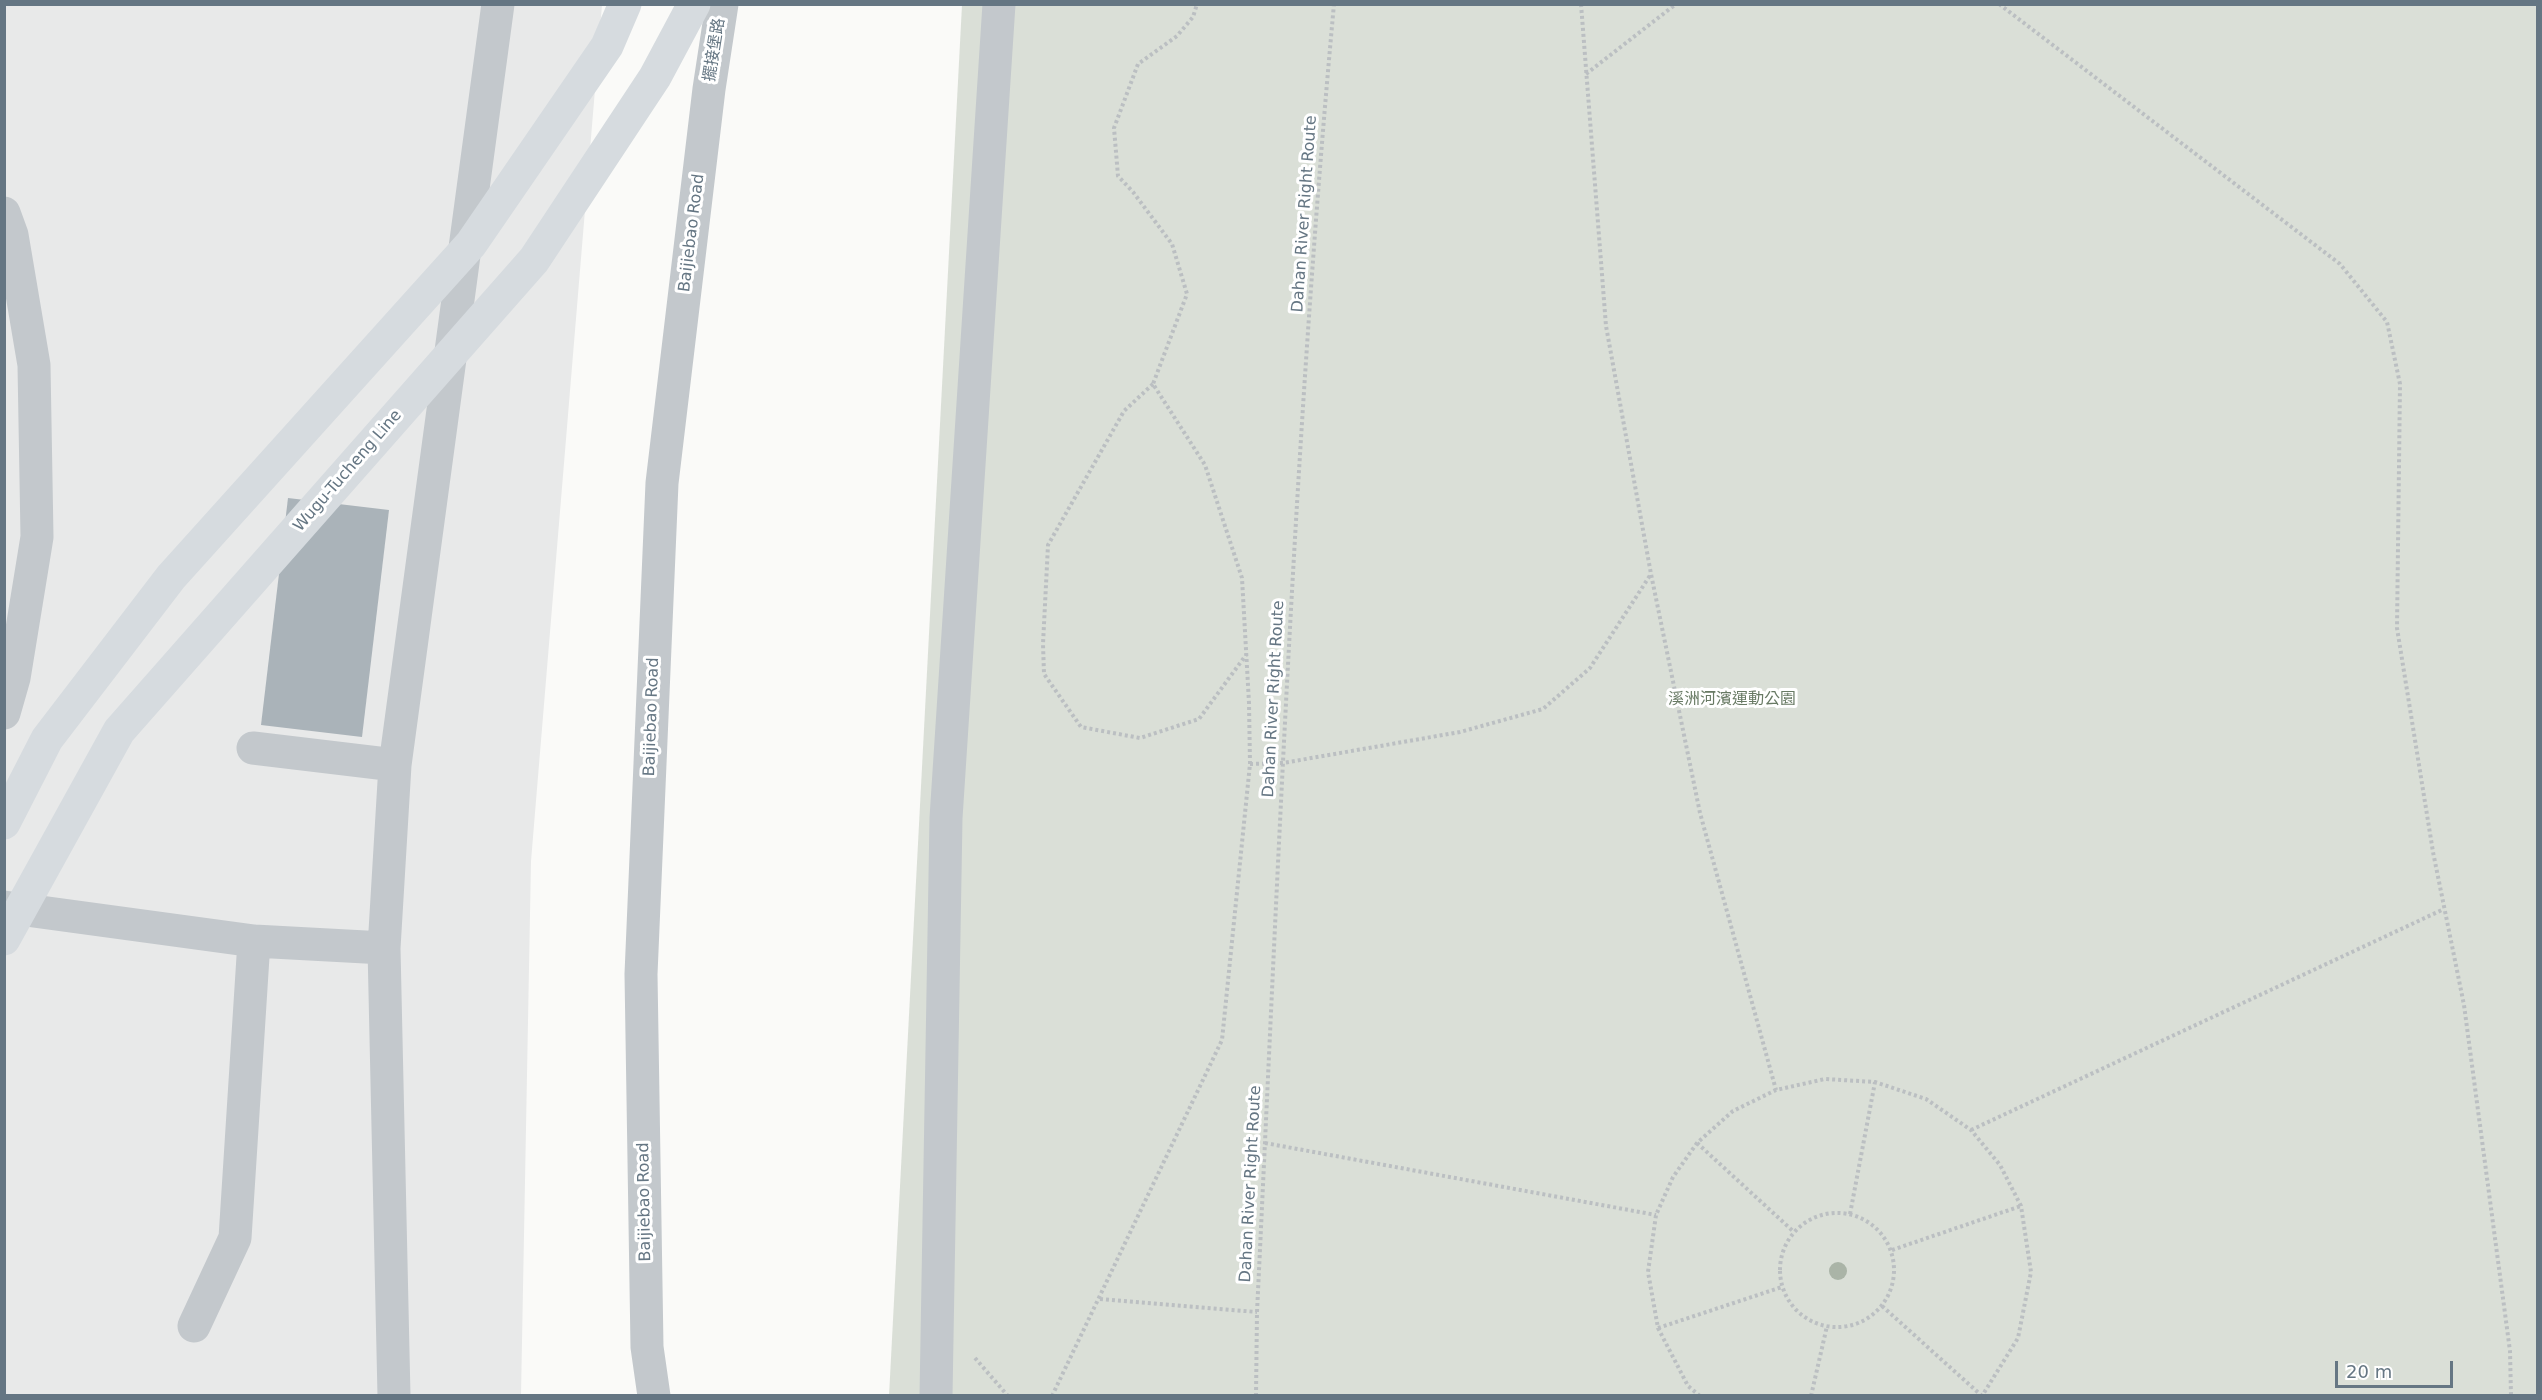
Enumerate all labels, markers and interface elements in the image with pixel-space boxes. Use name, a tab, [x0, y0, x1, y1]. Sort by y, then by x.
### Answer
street label: 擺接堡路	[701, 17, 729, 83]
street label: Dahan River Right Route	[1289, 115, 1321, 313]
street label: Baijiebao Road	[675, 173, 709, 293]
street label: Wugu-Tucheng Line	[290, 406, 406, 536]
street label: Dahan River Right Route	[1259, 600, 1289, 798]
street label: Baijiebao Road	[640, 657, 664, 777]
park label: 溪洲河濱運動公園	[1668, 690, 1796, 710]
street label: Dahan River Right Route	[1236, 1085, 1266, 1283]
street label: Baijiebao Road	[634, 1142, 656, 1262]
scale bar	[2338, 1349, 2456, 1387]
text: 20 m	[2346, 1361, 2392, 1382]

